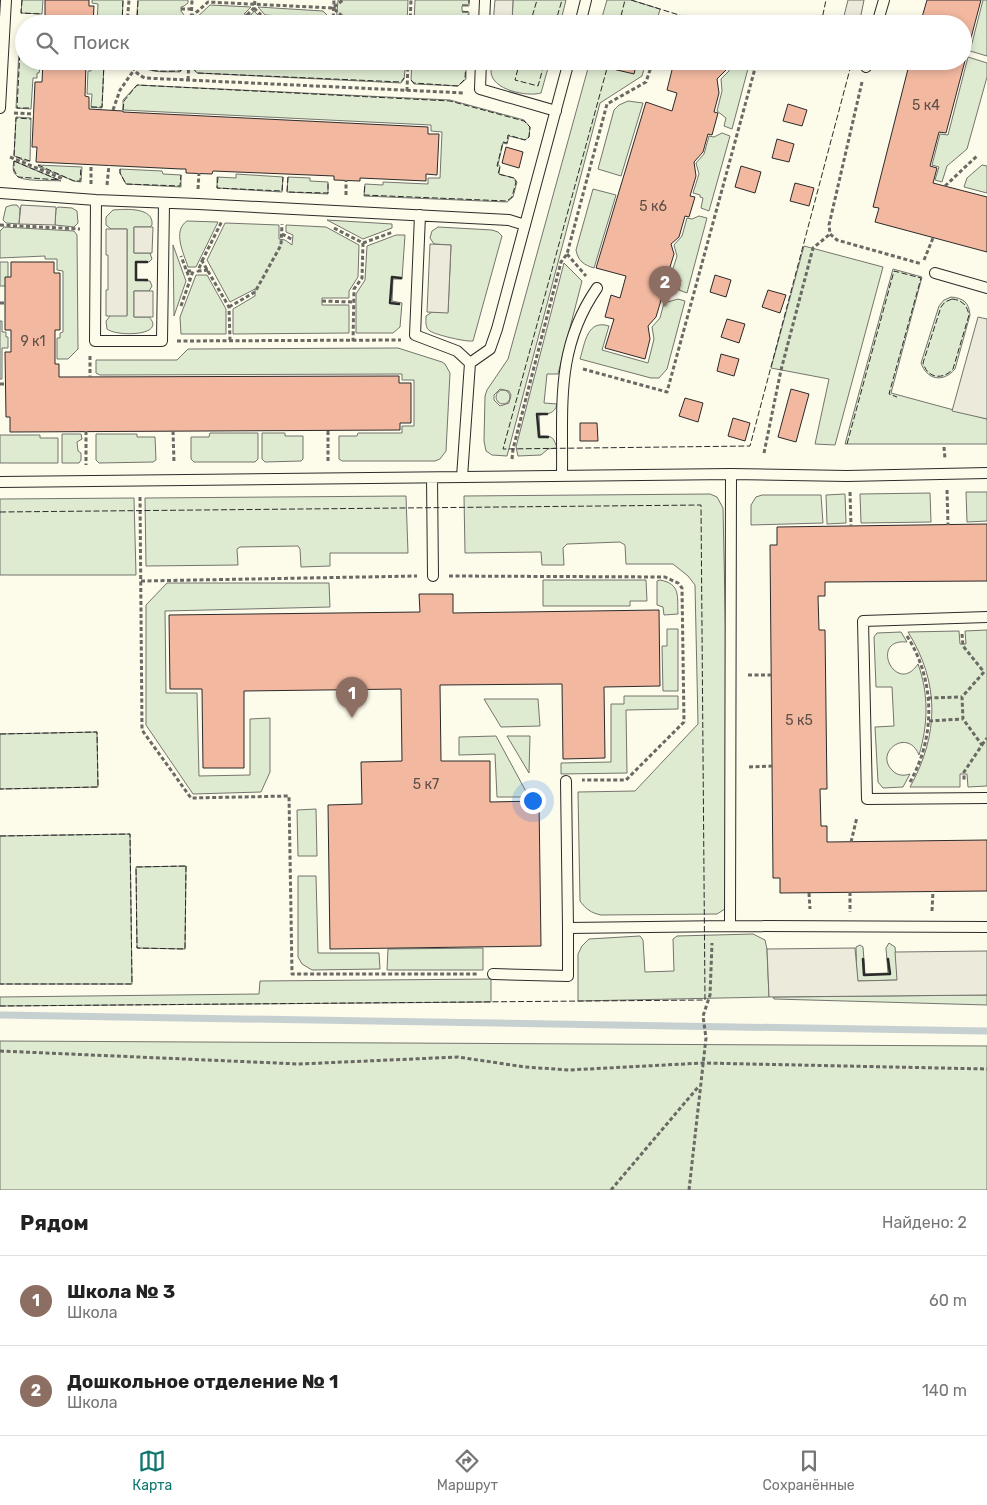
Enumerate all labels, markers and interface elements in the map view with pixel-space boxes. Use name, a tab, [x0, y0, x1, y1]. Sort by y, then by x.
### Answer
search box	[15, 15, 972, 70]
icon: search	[33, 29, 61, 57]
text: Поиск	[73, 31, 130, 54]
house number: 5 к4	[912, 97, 940, 114]
house number: 5 к6	[639, 198, 667, 215]
pin: 2	[649, 266, 681, 307]
house number: 9 к1	[20, 333, 46, 350]
pin: 1	[336, 677, 368, 718]
house number: 5 к5	[785, 712, 813, 729]
house number: 5 к7	[413, 776, 439, 793]
your location	[520, 788, 546, 814]
text: Рядом	[20, 1210, 89, 1235]
text: Найдено: 2	[882, 1213, 967, 1232]
text: Школа № 3	[67, 1280, 175, 1303]
text: 1	[32, 1291, 40, 1310]
text: 60 m	[929, 1291, 967, 1310]
text: Школа	[67, 1303, 118, 1322]
text: Дошкольное отделение № 1	[67, 1370, 338, 1393]
text: 2	[31, 1381, 41, 1400]
text: 140 m	[922, 1381, 967, 1400]
text: Школа	[67, 1393, 118, 1412]
tab: Карта	[132, 1447, 172, 1494]
tab: Маршрут	[437, 1447, 498, 1494]
tab: Сохранённые	[763, 1447, 855, 1494]

